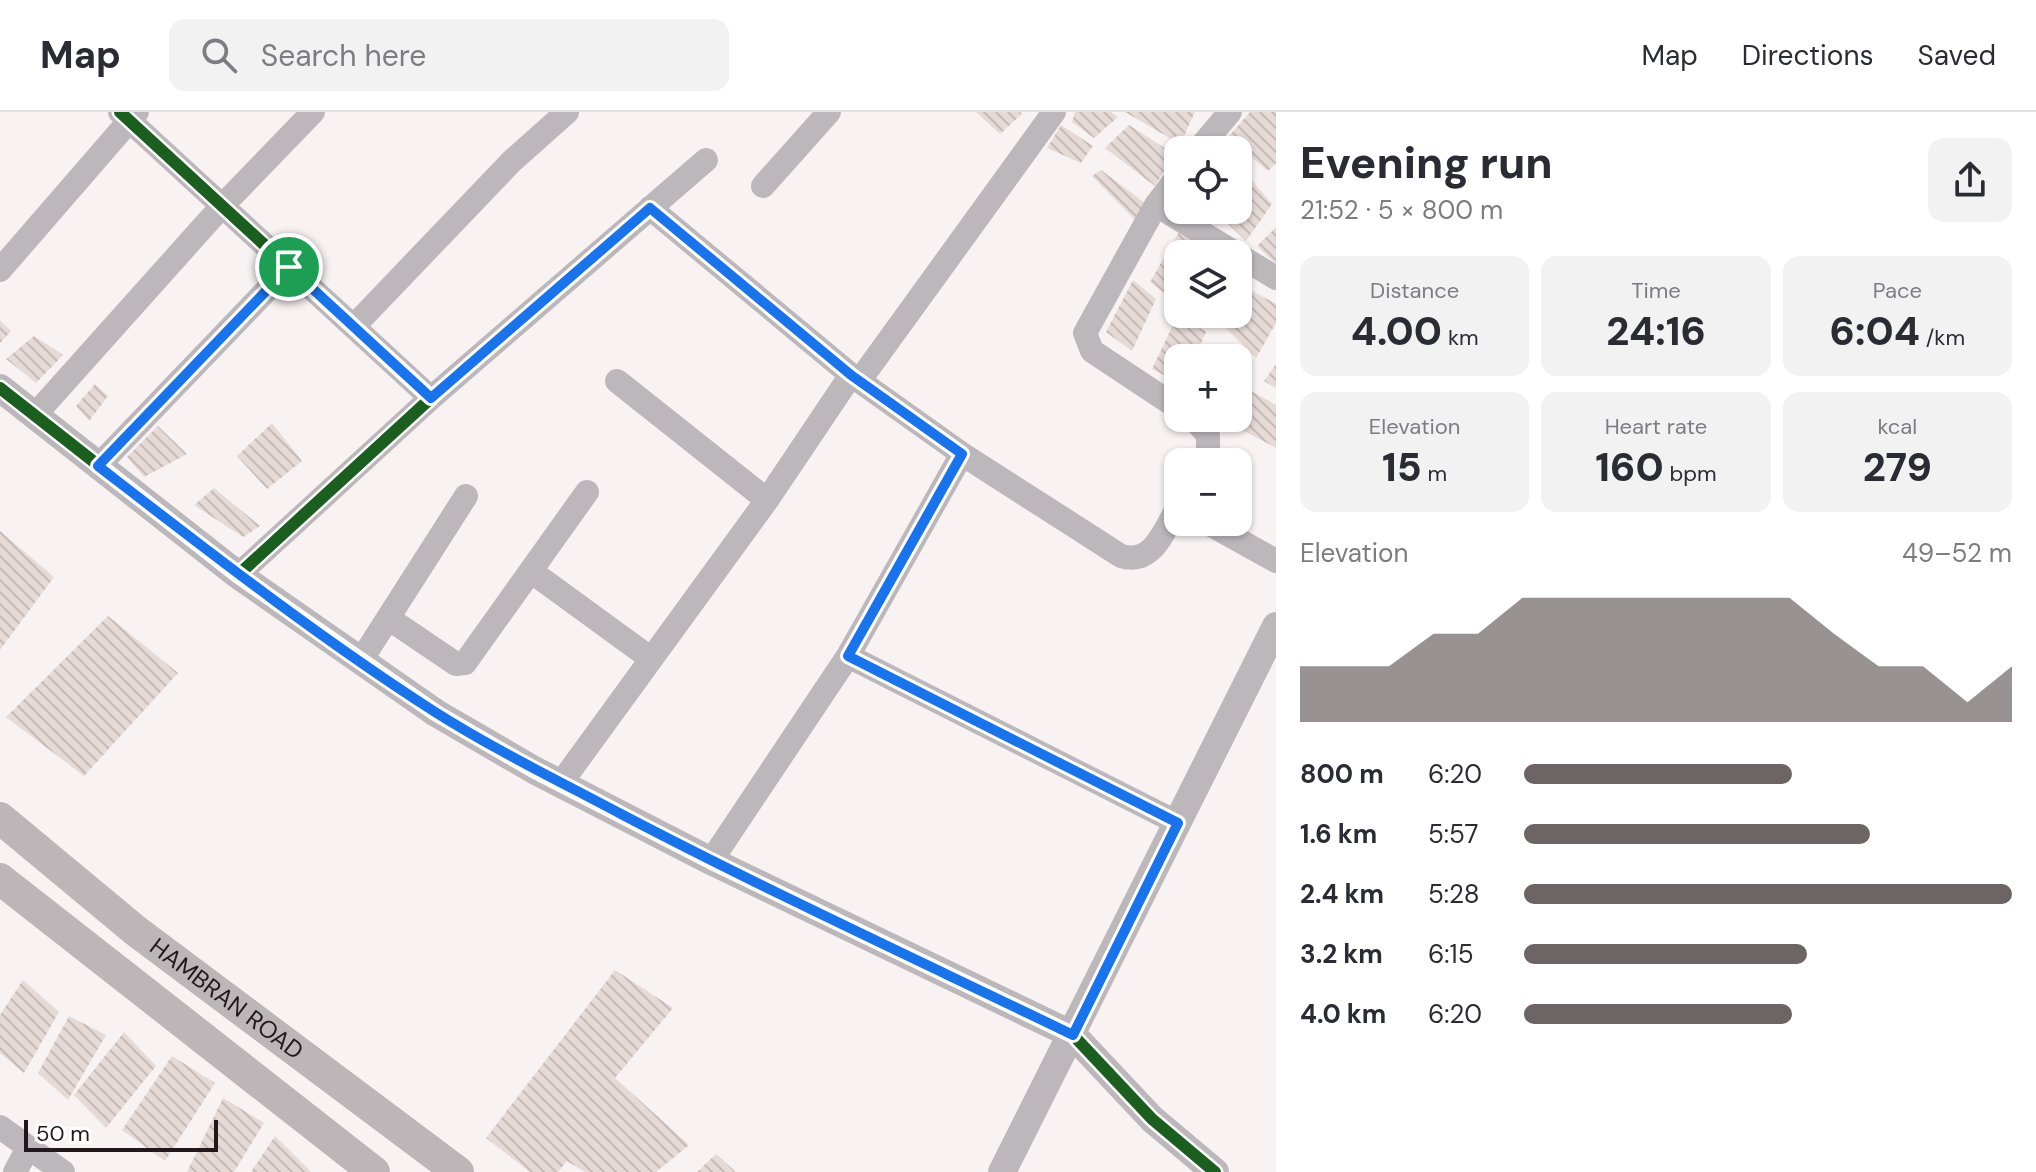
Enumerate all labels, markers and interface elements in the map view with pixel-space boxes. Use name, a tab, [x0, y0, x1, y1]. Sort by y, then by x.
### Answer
search box	[169, 19, 729, 91]
text: Map	[40, 30, 121, 80]
icon: search	[197, 33, 241, 77]
text: Search here	[261, 36, 426, 75]
text: Map	[1641, 37, 1698, 74]
text: Directions	[1742, 37, 1874, 74]
text: Saved	[1918, 37, 1996, 74]
text: Evening run	[1300, 134, 1553, 192]
map controls	[1164, 136, 1252, 536]
button: locate	[1164, 136, 1252, 224]
button: share	[1928, 138, 2012, 222]
text: 21:52 · 5 × 800 m	[1300, 193, 1503, 227]
pin	[255, 233, 323, 301]
button: layers	[1164, 240, 1252, 328]
icon: arrive	[267, 245, 311, 289]
text: Distance	[1370, 276, 1459, 305]
text: Time	[1631, 276, 1681, 305]
text: Pace	[1873, 276, 1922, 305]
text: 4.00	[1351, 305, 1442, 357]
text: 24:16	[1606, 305, 1706, 357]
text: 6:04	[1830, 305, 1920, 357]
text: km	[1442, 323, 1479, 352]
text: /km	[1920, 323, 1965, 352]
button: +	[1164, 344, 1252, 432]
text: Elevation	[1369, 412, 1461, 441]
text: Heart rate	[1605, 412, 1707, 441]
text: kcal	[1877, 412, 1917, 441]
text: 15	[1382, 441, 1422, 493]
text: 160	[1595, 441, 1664, 493]
text: 279	[1863, 441, 1932, 493]
button: −	[1164, 448, 1252, 536]
text: m	[1422, 459, 1447, 488]
text: bpm	[1664, 459, 1717, 488]
text: Elevation	[1300, 536, 1408, 570]
text: 49–52 m	[1902, 536, 2012, 570]
text: 800 m	[1300, 757, 1384, 791]
text: 6:20	[1428, 757, 1482, 791]
text: 1.6 km	[1300, 817, 1377, 851]
text: 5:57	[1428, 817, 1478, 851]
text: 2.4 km	[1300, 877, 1384, 911]
text: 5:28	[1428, 877, 1479, 911]
street label: HAMBRAN ROAD	[144, 931, 310, 1066]
text: 3.2 km	[1300, 937, 1383, 971]
text: 6:15	[1428, 937, 1474, 971]
text: 4.0 km	[1300, 997, 1386, 1031]
text: 6:20	[1428, 997, 1482, 1031]
scale bar	[24, 1116, 218, 1152]
text: 50 m	[36, 1119, 90, 1148]

